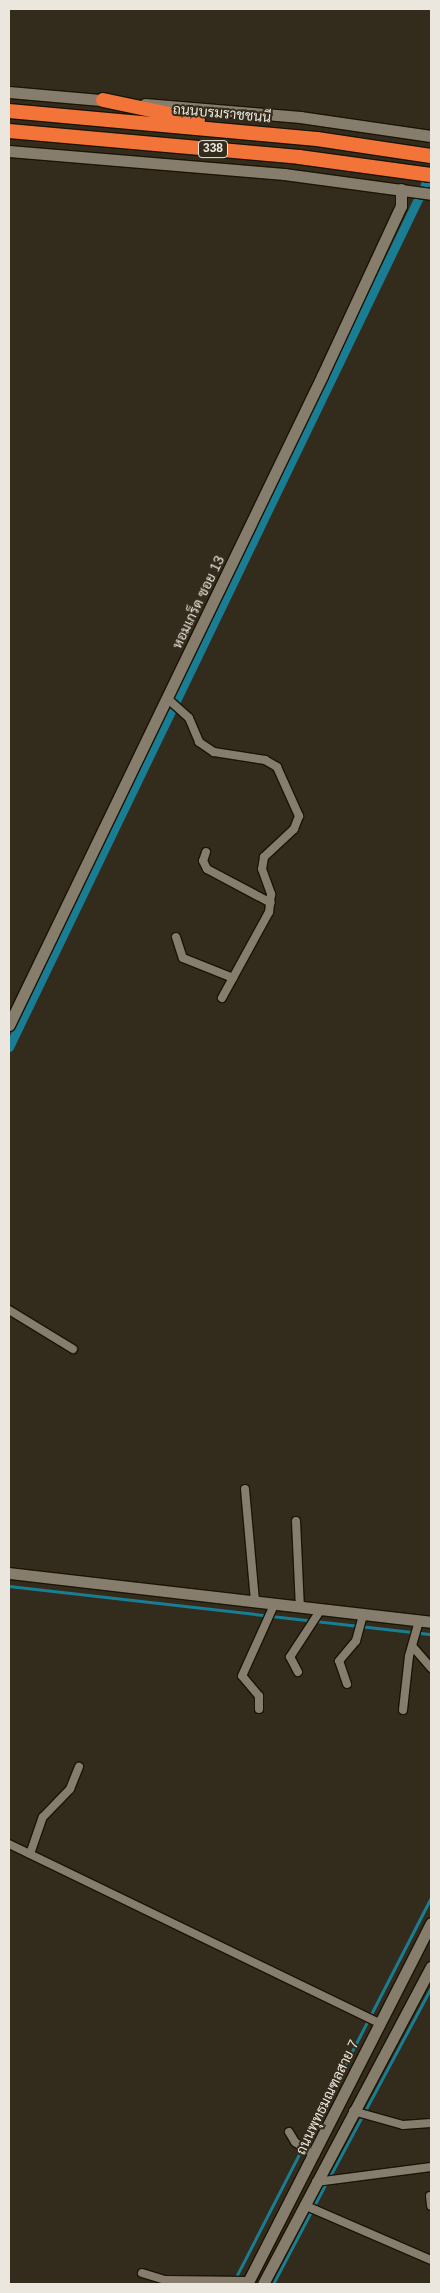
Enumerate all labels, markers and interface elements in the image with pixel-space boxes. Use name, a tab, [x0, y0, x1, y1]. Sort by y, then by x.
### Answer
street label: ถนนบรมราชชนนี	[172, 100, 272, 126]
road number: 338	[197, 140, 229, 158]
street label: หอมเกร็ด ซอย 13	[168, 553, 228, 651]
street label: ถนนพุทธมณฑลสาย 7	[292, 2037, 362, 2157]

